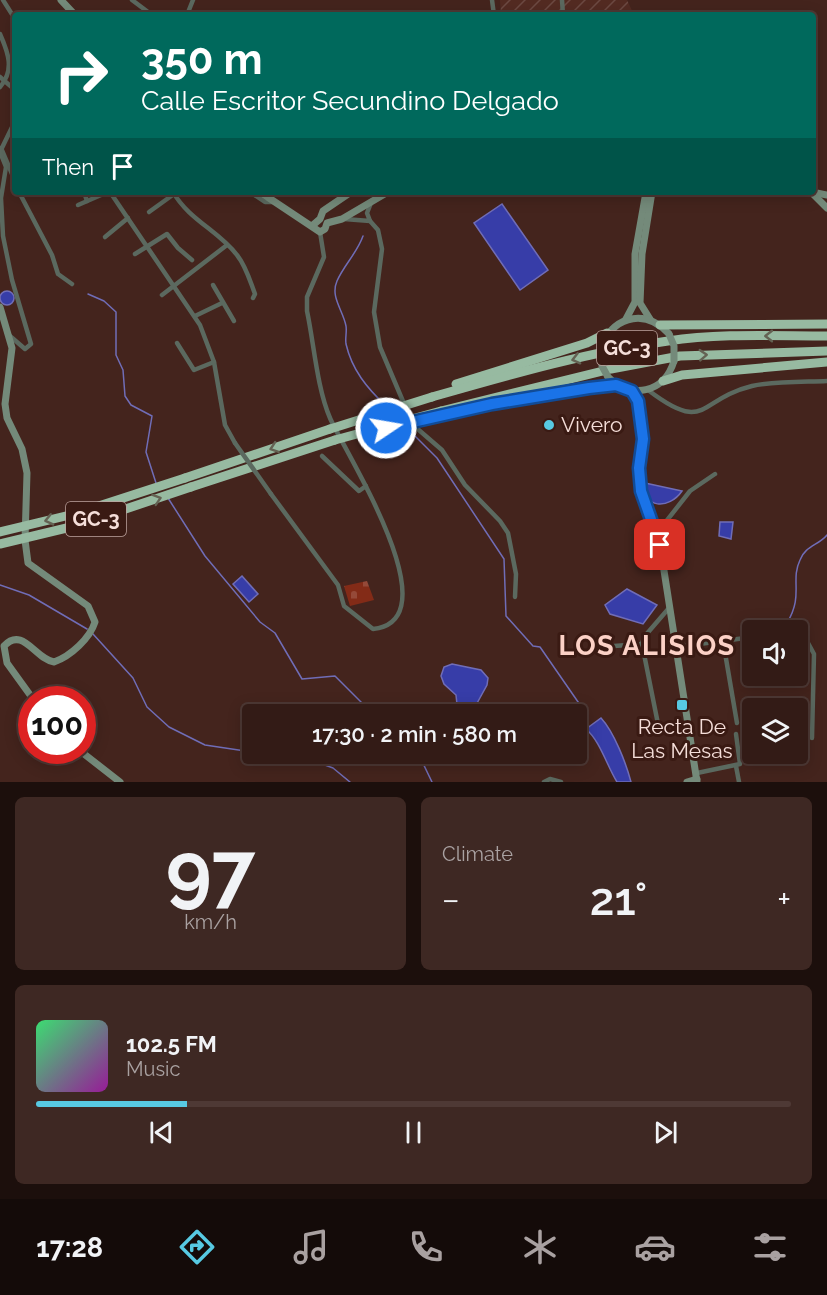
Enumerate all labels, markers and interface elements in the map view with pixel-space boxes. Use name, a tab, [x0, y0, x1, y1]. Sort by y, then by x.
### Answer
text: 350 m	[141, 35, 263, 84]
icon: right	[42, 36, 120, 114]
text: Calle Escritor Secundino Delgado	[141, 85, 559, 116]
icon: arrive	[106, 150, 139, 183]
text: Then	[42, 154, 94, 180]
one-way arrow	[764, 330, 773, 342]
road number: GC-3	[597, 331, 657, 365]
one-way arrow	[699, 348, 708, 361]
one-way arrow	[571, 352, 581, 365]
position arrow	[354, 396, 418, 460]
place label: Vivero	[561, 412, 623, 437]
marker: Vivero	[542, 418, 556, 432]
one-way arrow	[269, 440, 280, 453]
one-way arrow	[151, 493, 162, 506]
road number: GC-3	[66, 502, 126, 536]
one-way arrow	[44, 513, 54, 526]
pin	[634, 519, 685, 570]
icon: arrive	[643, 528, 676, 561]
map controls	[742, 620, 808, 764]
button: sound	[742, 620, 808, 686]
district label: LOS ALISIOS	[558, 630, 736, 661]
speed limit sign: 100	[18, 686, 96, 764]
marker: Recta De Las Mesas	[675, 698, 689, 712]
button: layers	[742, 698, 808, 764]
place label: Recta De Las Mesas	[631, 714, 733, 763]
text: 17:30 · 2 min · 580 m	[312, 721, 517, 747]
text: 97	[166, 825, 255, 916]
text: Climate	[442, 842, 513, 866]
text: 21°	[590, 873, 647, 926]
text: −	[442, 880, 460, 919]
text: +	[777, 880, 791, 919]
text: km/h	[184, 910, 237, 934]
text: 102.5 FM	[126, 1031, 217, 1057]
text: Music	[126, 1057, 180, 1081]
icon: previous	[145, 1116, 178, 1149]
icon: pause	[397, 1116, 430, 1149]
icon: next	[649, 1116, 682, 1149]
icon: directions	[176, 1226, 218, 1268]
icon: music	[290, 1226, 332, 1268]
icon: phone	[405, 1226, 447, 1268]
icon: climate	[519, 1226, 561, 1268]
icon: car	[634, 1226, 676, 1268]
icon: filters	[749, 1226, 791, 1268]
text: 17:28	[36, 1232, 103, 1263]

